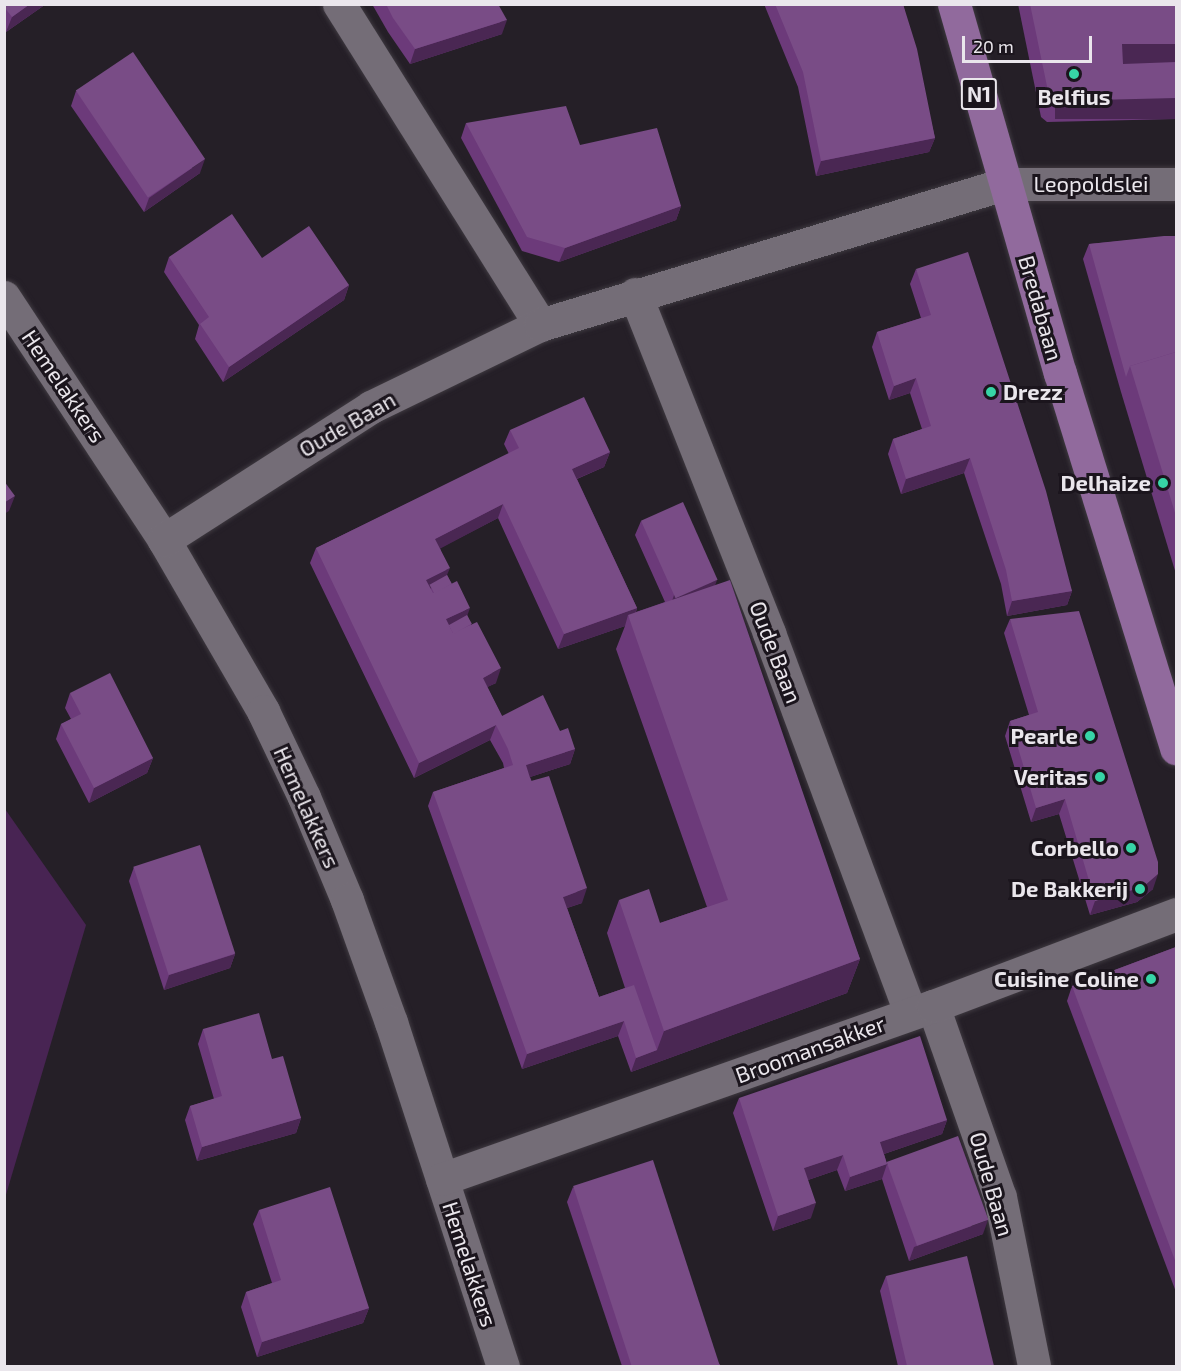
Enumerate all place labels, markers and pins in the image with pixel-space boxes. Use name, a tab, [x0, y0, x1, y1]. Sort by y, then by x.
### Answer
marker: Belfius	[1067, 67, 1081, 81]
place label: Belfius	[1038, 84, 1110, 110]
place label: Drezz	[1003, 379, 1063, 405]
marker: Drezz	[984, 385, 998, 399]
place label: Delhaize	[1061, 470, 1151, 496]
marker: Delhaize	[1156, 476, 1170, 490]
place label: Pearle	[1011, 723, 1078, 749]
marker: Pearle	[1083, 729, 1097, 743]
place label: Veritas	[1014, 764, 1088, 790]
marker: Veritas	[1093, 770, 1107, 784]
place label: Corbello	[1031, 835, 1119, 861]
marker: Corbello	[1124, 841, 1138, 855]
place label: De Bakkerij	[1011, 876, 1128, 902]
marker: De Bakkerij	[1133, 882, 1147, 896]
place label: Cuisine Coline	[994, 966, 1139, 992]
marker: Cuisine Coline	[1144, 972, 1158, 986]

